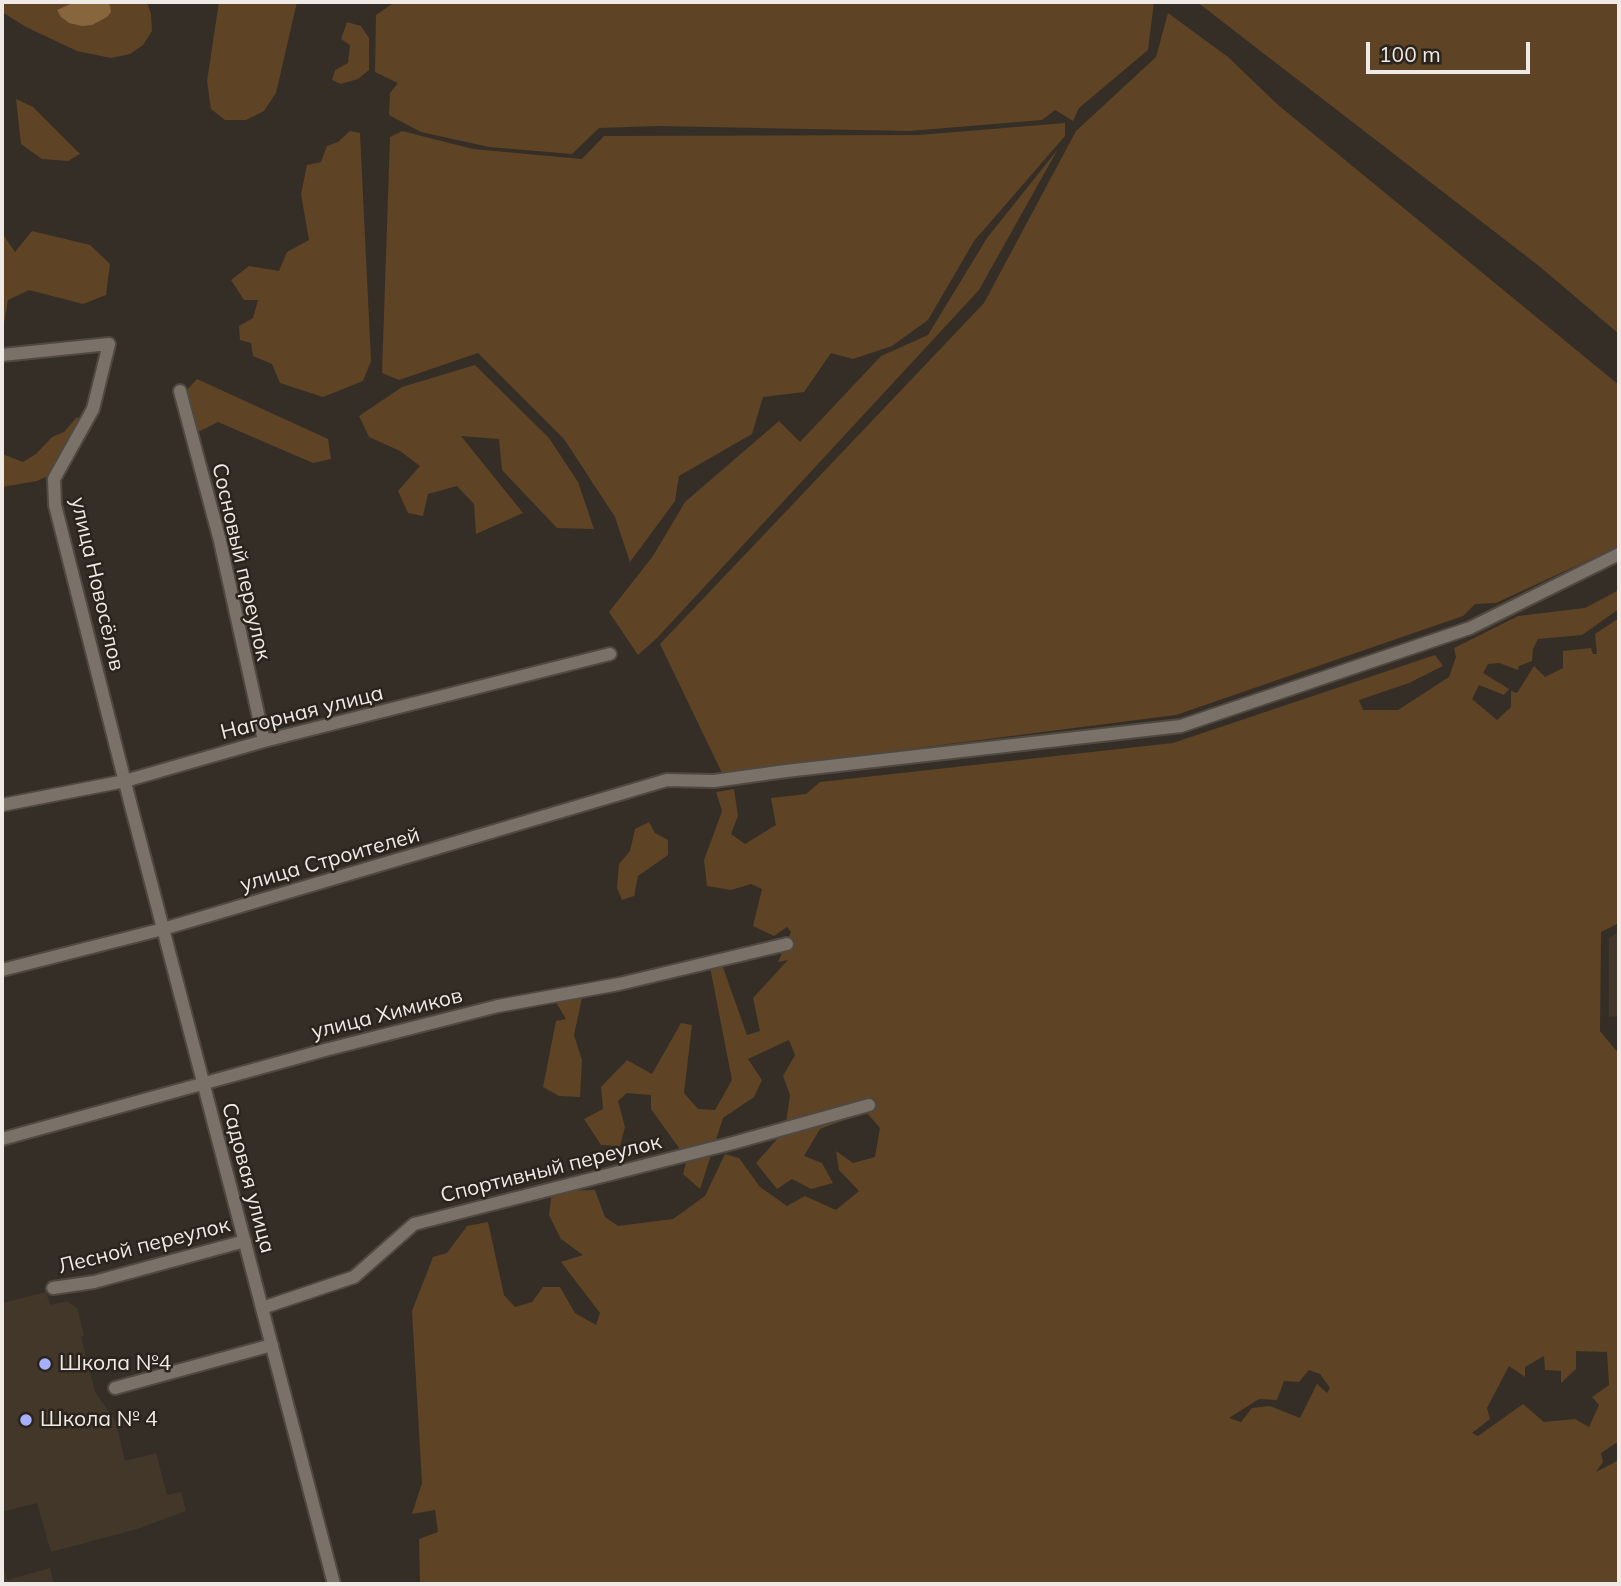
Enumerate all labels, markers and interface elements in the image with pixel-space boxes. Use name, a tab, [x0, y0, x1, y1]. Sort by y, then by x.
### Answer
scale bar	[1369, 28, 1534, 72]
text: 100 m	[1379, 41, 1441, 67]
street label: Сосновый переулок	[206, 461, 276, 663]
street label: улица Новосёлов	[65, 495, 129, 673]
street label: Нагорная улица	[218, 681, 386, 745]
street label: улица Строителей	[237, 822, 423, 898]
street label: улица Химиков	[309, 983, 465, 1045]
street label: Садовая улица	[216, 1100, 280, 1256]
street label: Спортивный переулок	[438, 1129, 664, 1209]
street label: Лесной переулок	[56, 1212, 232, 1280]
place label: Школа №4	[59, 1351, 171, 1377]
marker: Школа №4	[37, 1356, 53, 1372]
place label: Школа № 4	[40, 1407, 158, 1433]
marker: Школа № 4	[18, 1412, 34, 1428]

